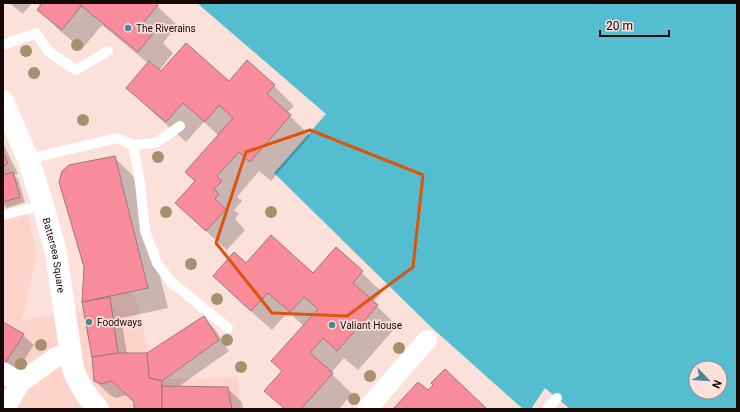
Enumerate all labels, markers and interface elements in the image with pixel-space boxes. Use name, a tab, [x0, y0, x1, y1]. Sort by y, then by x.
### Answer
scale bar	[600, 12, 669, 38]
text: 20 m	[606, 19, 633, 33]
marker: The Riverains	[123, 23, 133, 33]
place label: The Riverains	[136, 23, 196, 34]
street label: Battersea Square	[41, 216, 67, 293]
marker: Foodways	[84, 317, 94, 327]
place label: Foodways	[97, 317, 142, 328]
marker: Valiant House	[327, 320, 337, 330]
place label: Valiant House	[340, 320, 402, 331]
north arrow	[688, 360, 728, 400]
text: N	[709, 378, 724, 390]

